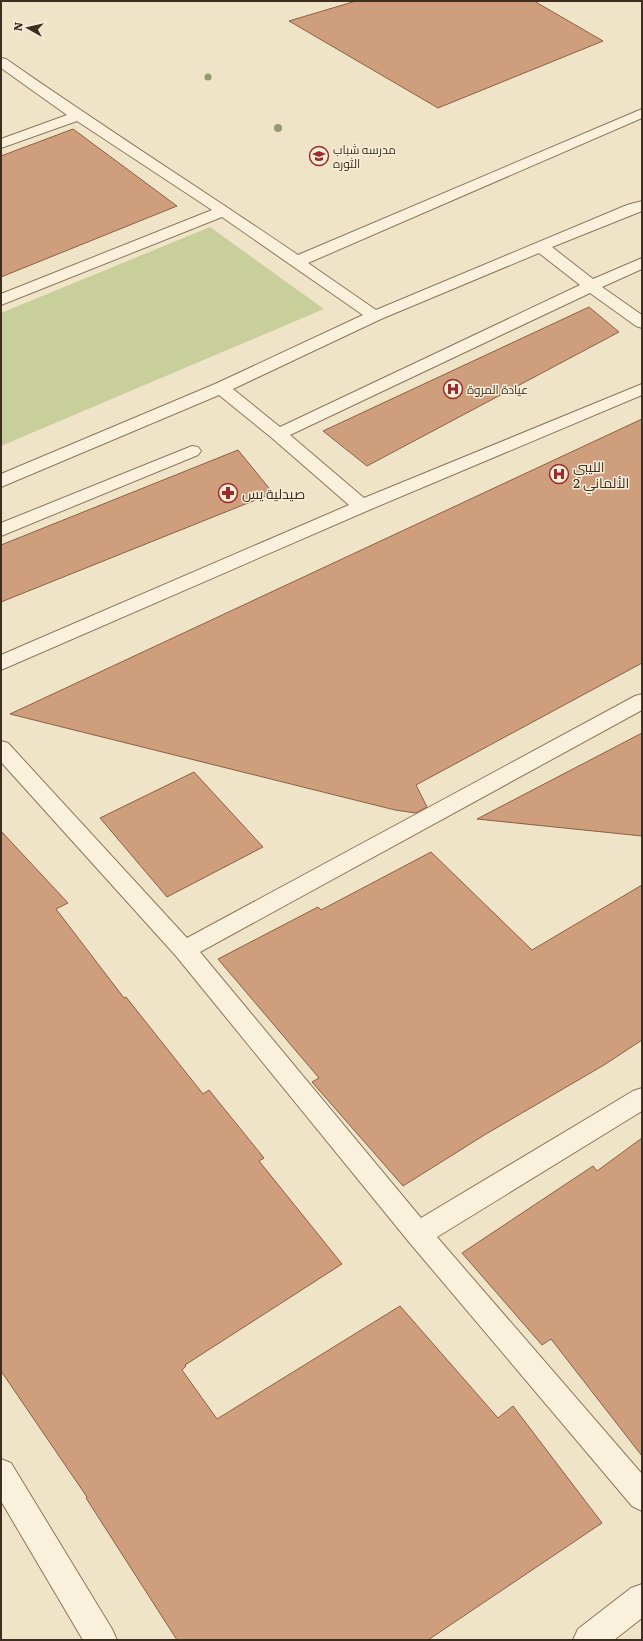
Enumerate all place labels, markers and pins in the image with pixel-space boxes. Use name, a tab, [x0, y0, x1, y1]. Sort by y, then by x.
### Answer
place label: مدرسه شباب الثوره	[333, 140, 396, 172]
school or university icon: مدرسه شباب الثوره	[308, 145, 330, 167]
hospital icon: عيادة المروة	[442, 378, 464, 400]
place label: عيادة المروة	[467, 380, 528, 398]
place label: الليبي الألماني 2	[573, 456, 629, 495]
hospital icon: الليبي الألماني 2	[548, 463, 570, 485]
pharmacy icon: صيدلية يس	[217, 482, 239, 504]
place label: صيدلية يس	[242, 483, 305, 503]

